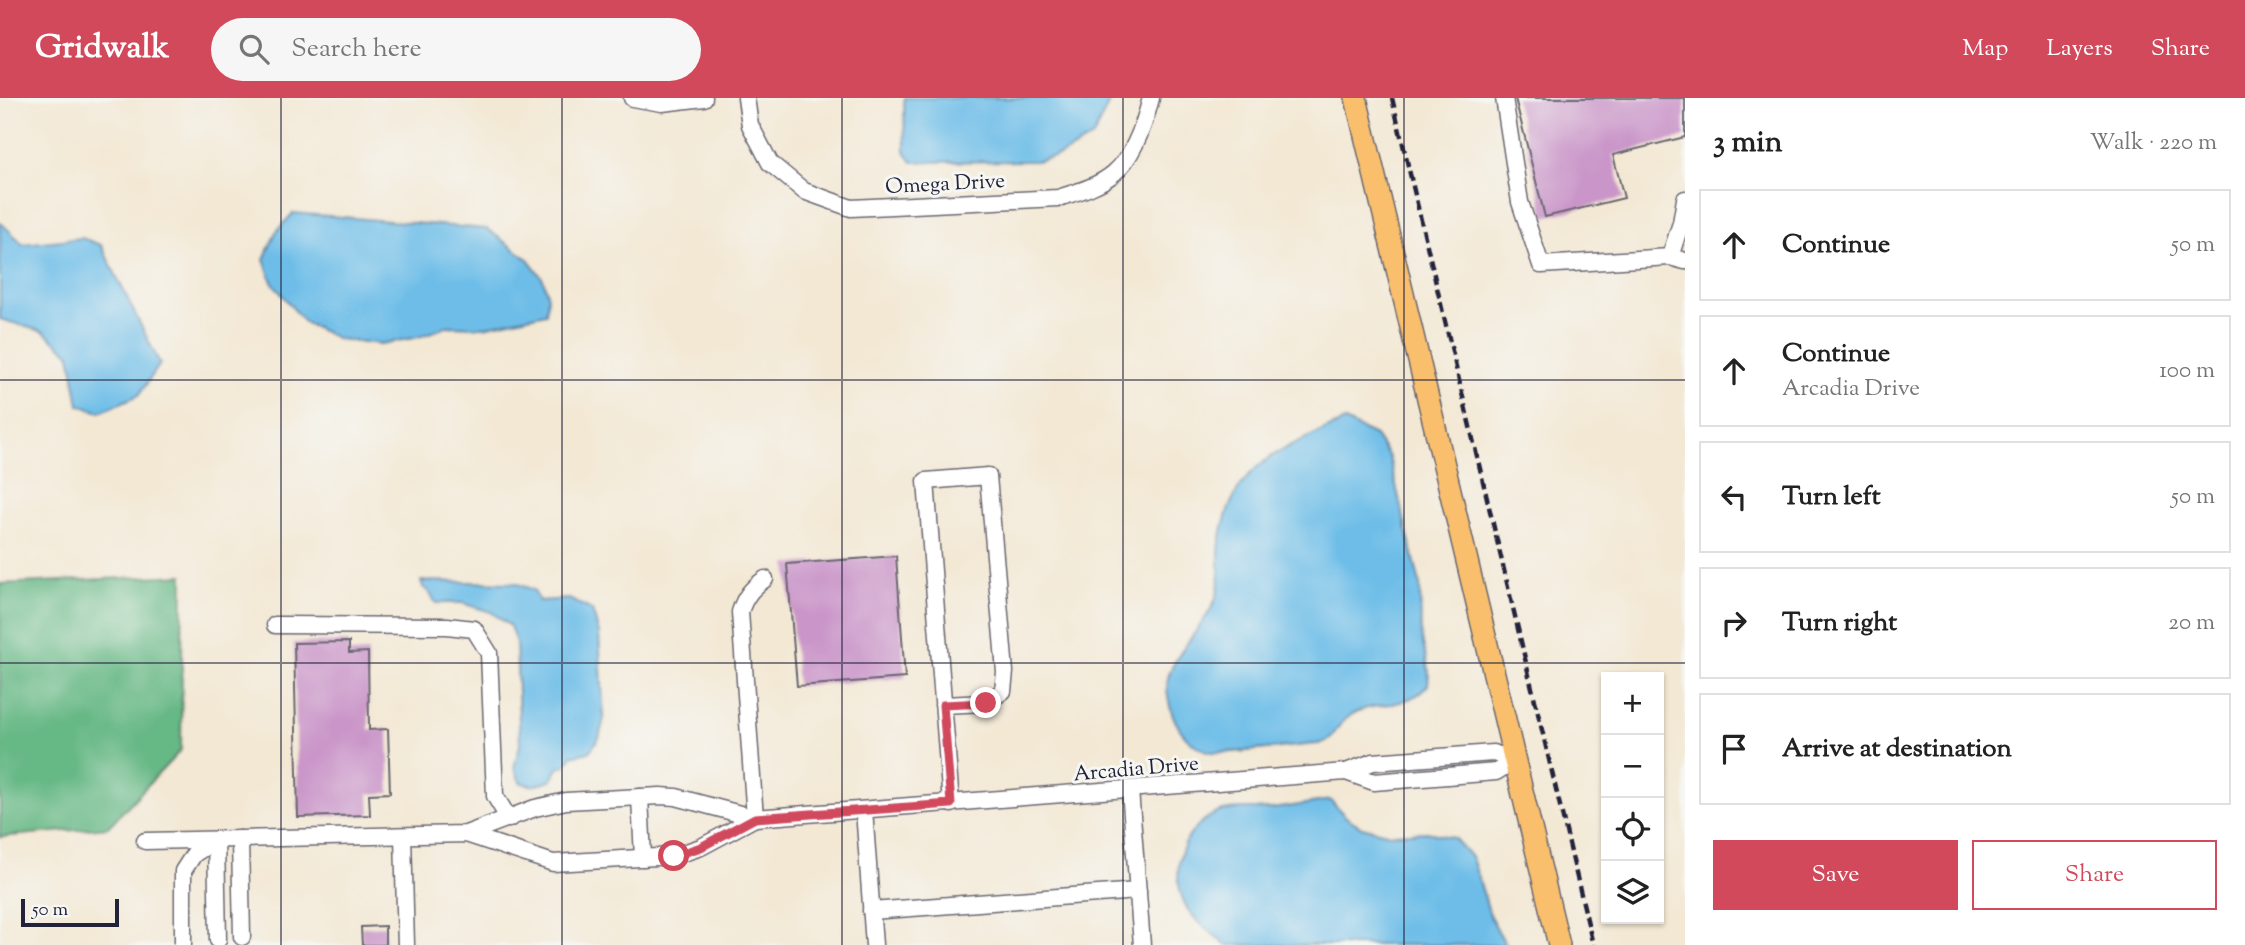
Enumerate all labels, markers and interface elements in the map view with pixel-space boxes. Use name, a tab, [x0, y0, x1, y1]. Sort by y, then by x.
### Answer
search box	[211, 18, 701, 81]
text: Gridwalk	[35, 25, 169, 73]
icon: search	[235, 30, 273, 68]
text: Search here	[291, 31, 422, 68]
text: Map	[1962, 32, 2008, 66]
text: Layers	[2046, 32, 2113, 66]
text: Share	[2151, 32, 2210, 66]
text: 3 min	[1713, 122, 1783, 165]
text: Walk · 220 m	[2090, 127, 2217, 160]
street label: Omega Drive	[885, 167, 1006, 203]
icon: ahead	[1715, 226, 1753, 264]
text: Continue	[1782, 227, 1890, 264]
text: 50 m	[2171, 229, 2215, 262]
text: Continue	[1782, 336, 1890, 373]
icon: ahead	[1715, 352, 1753, 390]
text: 100 m	[2159, 355, 2215, 388]
text: Arcadia Drive	[1782, 373, 1920, 406]
icon: left	[1715, 478, 1753, 516]
text: Turn left	[1782, 479, 1881, 516]
text: 50 m	[2171, 481, 2215, 514]
icon: right	[1715, 604, 1753, 642]
text: Turn right	[1782, 605, 1897, 642]
text: 20 m	[2168, 607, 2215, 640]
map controls	[1601, 672, 1664, 924]
button: +	[1601, 672, 1664, 735]
route end	[970, 687, 1001, 718]
icon: arrive	[1715, 730, 1753, 768]
text: Arrive at destination	[1782, 731, 2012, 768]
button: −	[1601, 735, 1664, 798]
street label: Arcadia Drive	[1072, 750, 1200, 790]
button: locate	[1601, 798, 1664, 861]
route start	[658, 840, 689, 871]
button: Save	[1713, 840, 1958, 910]
button: Share	[1972, 840, 2217, 910]
button: layers	[1601, 861, 1664, 924]
scale bar	[21, 896, 119, 928]
text: 50 m	[32, 897, 68, 924]

